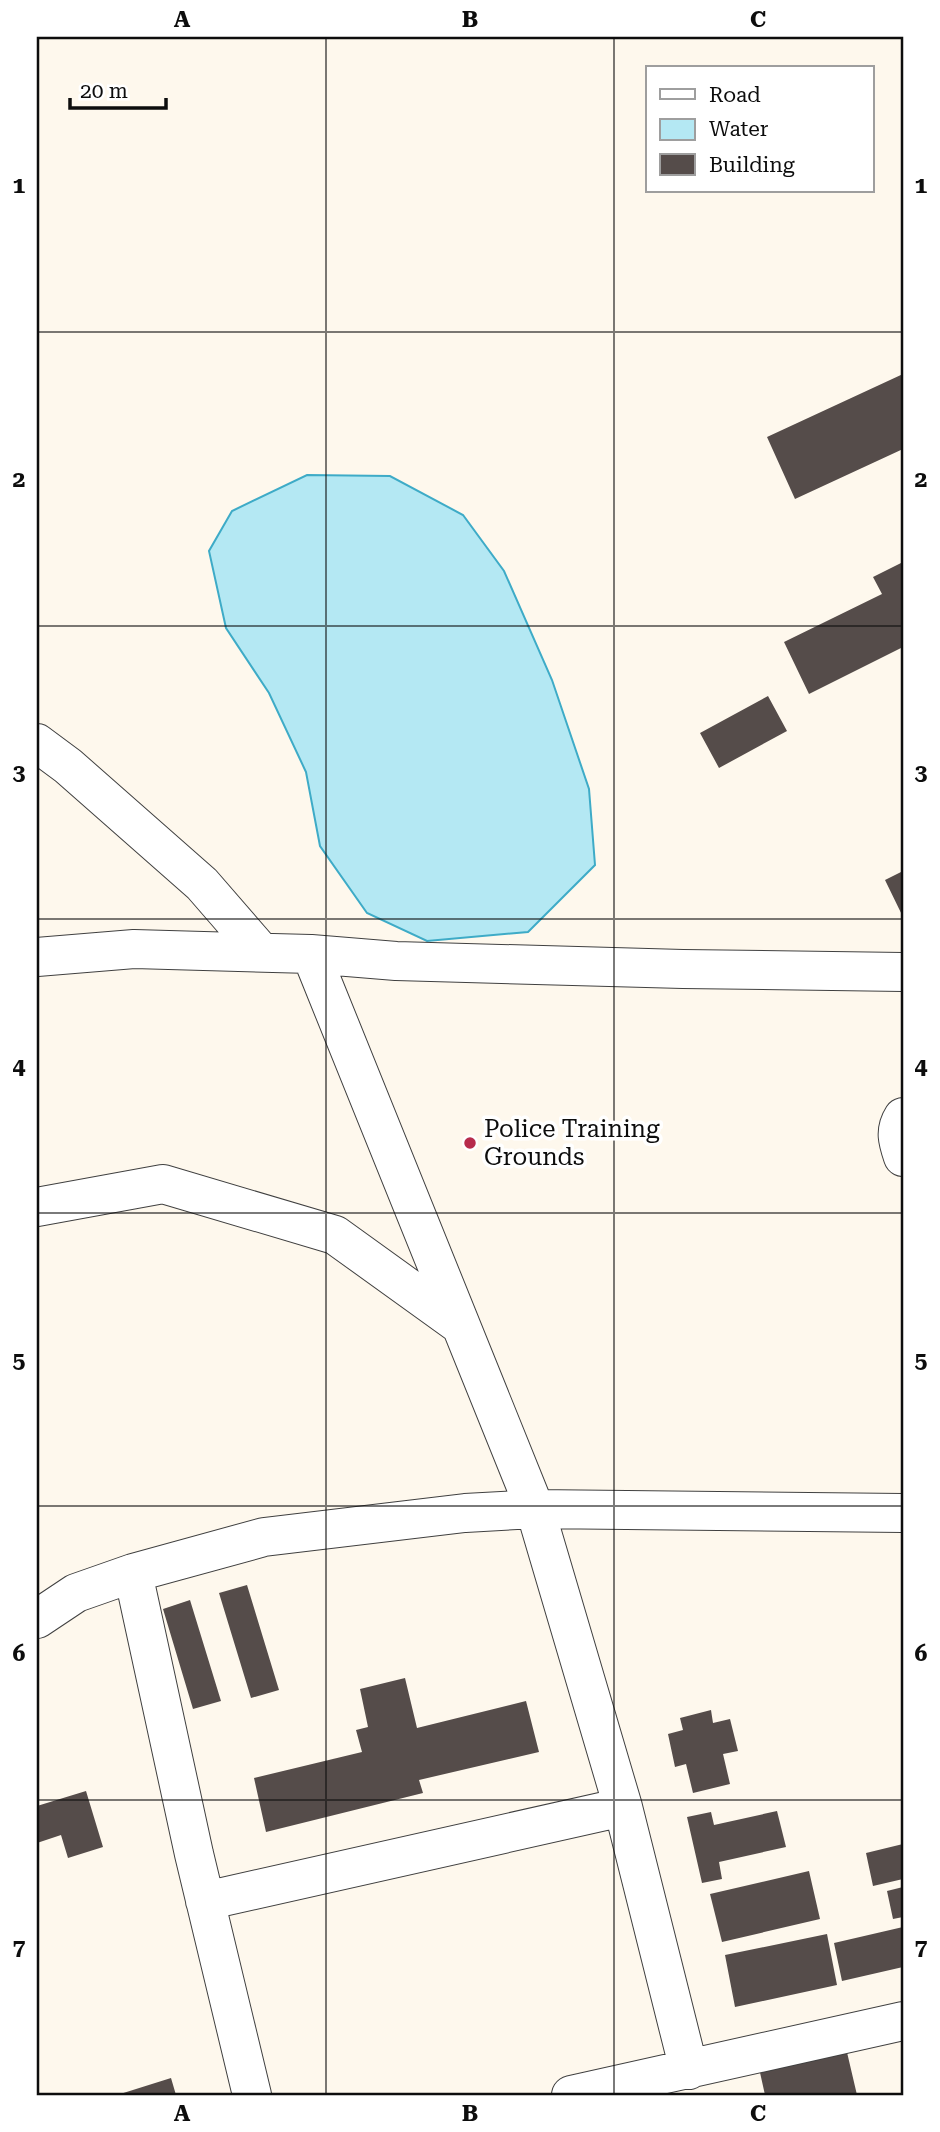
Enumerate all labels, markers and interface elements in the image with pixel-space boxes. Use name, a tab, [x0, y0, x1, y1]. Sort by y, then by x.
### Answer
text: A	[174, 6, 191, 33]
text: B	[462, 6, 478, 33]
text: C	[750, 6, 766, 33]
scale bar	[70, 66, 166, 110]
legend	[646, 66, 874, 192]
text: 20 m	[80, 79, 128, 103]
text: Road	[709, 83, 761, 107]
text: Water	[709, 117, 769, 141]
text: Building	[709, 153, 795, 177]
text: 1	[13, 172, 26, 199]
text: 1	[915, 172, 928, 199]
text: 2	[13, 466, 25, 493]
text: 2	[915, 466, 927, 493]
text: 3	[13, 759, 26, 786]
text: 3	[915, 759, 928, 786]
text: 4	[13, 1053, 26, 1080]
text: 4	[915, 1053, 928, 1080]
place label: Police Training Grounds	[484, 1115, 660, 1171]
marker: Police Training Grounds	[462, 1135, 478, 1151]
text: 5	[13, 1347, 26, 1374]
text: 5	[915, 1347, 928, 1374]
text: 6	[13, 1640, 26, 1667]
text: 6	[915, 1640, 928, 1667]
text: 7	[13, 1934, 26, 1961]
text: 7	[915, 1934, 928, 1961]
text: A	[174, 2100, 191, 2127]
text: B	[462, 2100, 478, 2127]
text: C	[750, 2100, 766, 2127]

